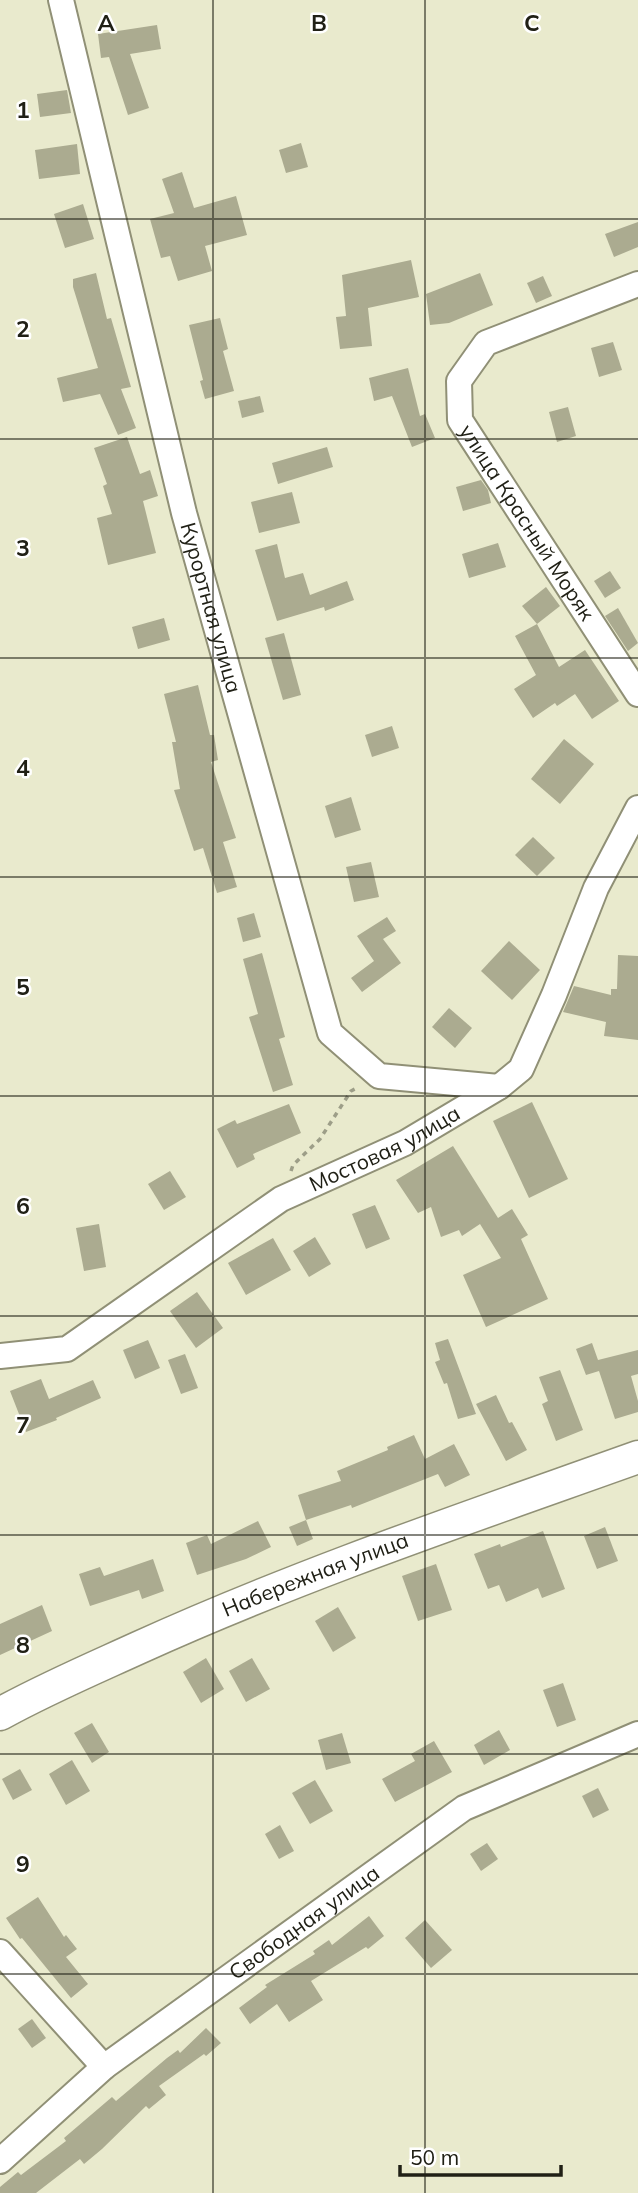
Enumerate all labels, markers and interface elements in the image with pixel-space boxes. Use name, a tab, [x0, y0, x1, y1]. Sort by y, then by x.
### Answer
text: A	[97, 8, 115, 37]
text: B	[311, 8, 327, 37]
text: C	[524, 8, 540, 37]
text: 1	[16, 95, 30, 124]
text: 2	[16, 314, 30, 343]
street label: улица Красный Моряк	[454, 419, 601, 626]
street label: Курортная улица	[175, 519, 248, 696]
text: 3	[16, 533, 30, 562]
text: 4	[16, 753, 30, 782]
text: 5	[16, 972, 30, 1001]
street label: Мостовая улица	[305, 1099, 464, 1197]
text: 6	[16, 1191, 30, 1220]
text: 7	[16, 1410, 30, 1439]
street label: Набережная улица	[218, 1526, 412, 1622]
text: 8	[16, 1630, 30, 1659]
text: 9	[16, 1849, 30, 1878]
street label: Свободная улица	[223, 1859, 384, 1985]
scale bar	[400, 2134, 561, 2178]
text: 50 m	[410, 2144, 459, 2170]

